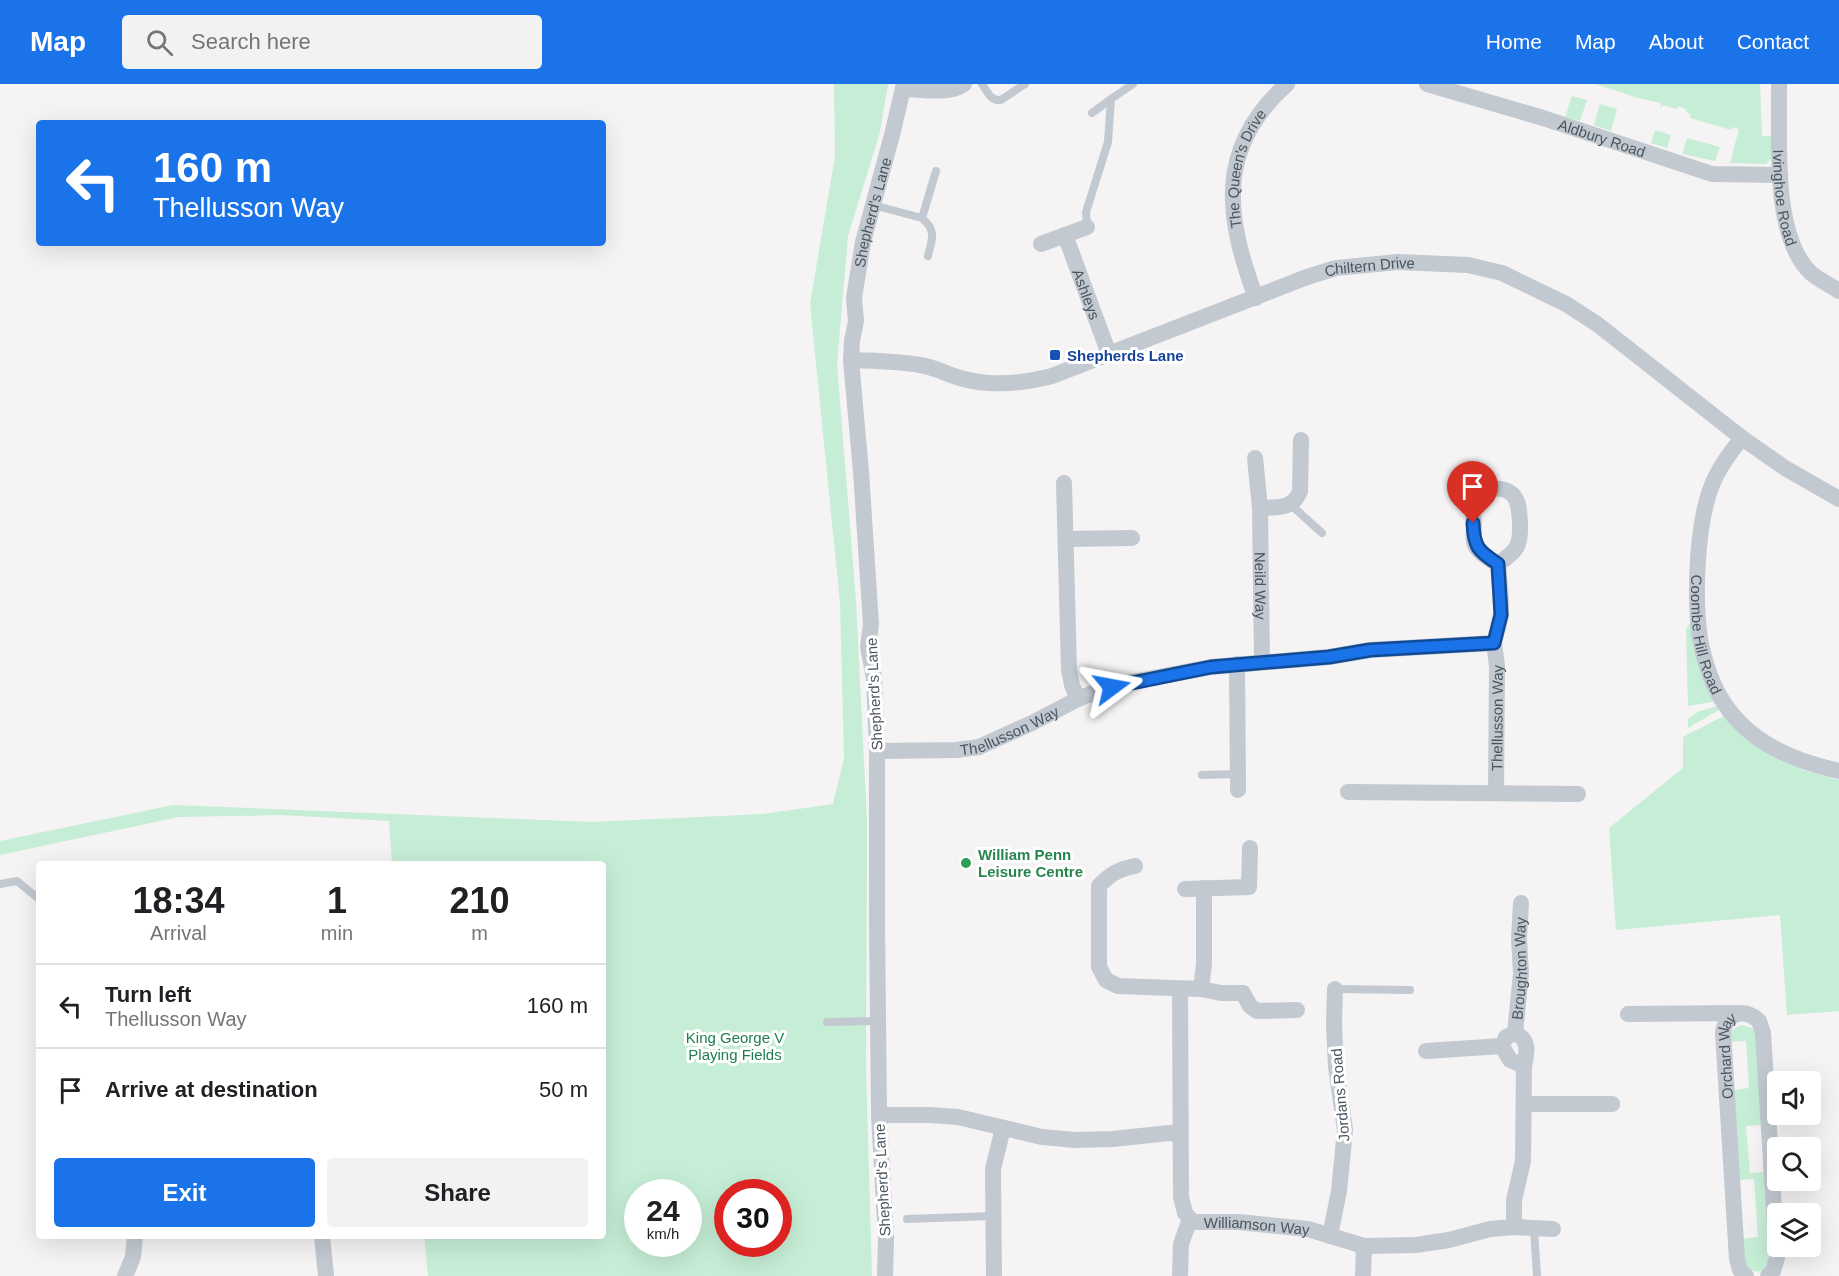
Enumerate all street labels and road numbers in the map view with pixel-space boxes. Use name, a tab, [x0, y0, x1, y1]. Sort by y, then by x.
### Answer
street label: The Queen's Drive	[1224, 105, 1269, 230]
street label: Aldbury Road	[1556, 115, 1648, 160]
street label: Ivinghoe Road	[1770, 149, 1801, 248]
street label: Shepherd's Lane	[851, 155, 894, 269]
street label: Chiltern Drive	[1322, 253, 1415, 280]
street label: Ashleys	[1070, 266, 1104, 322]
street label: Neild Way	[1252, 552, 1270, 620]
street label: Coombe Hill Road	[1689, 574, 1726, 697]
street label: Shepherd's Lane	[863, 637, 885, 751]
street label: Thellusson Way	[1488, 664, 1506, 771]
street label: Thellusson Way	[959, 702, 1062, 758]
street label: Broughton Way	[1508, 916, 1530, 1020]
street label: Orchard Way	[1714, 1008, 1739, 1100]
street label: Jordans Road	[1327, 1048, 1353, 1142]
street label: Shepherd's Lane	[871, 1123, 893, 1237]
street label: Williamson Way	[1204, 1214, 1311, 1238]

